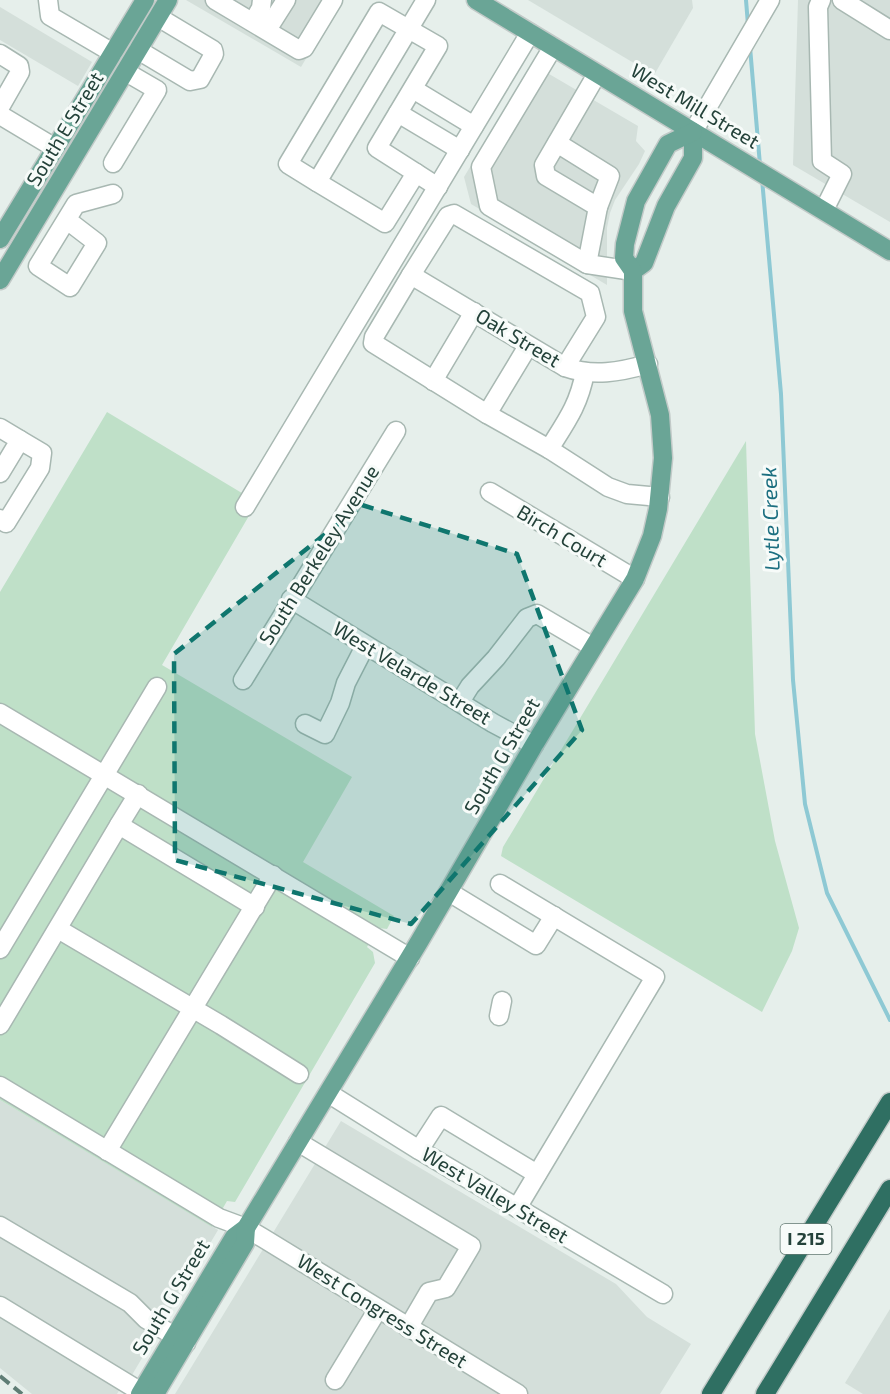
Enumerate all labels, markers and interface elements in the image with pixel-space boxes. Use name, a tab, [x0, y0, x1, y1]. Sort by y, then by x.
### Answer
street label: West Mill Street	[627, 57, 764, 153]
street label: South E Street	[21, 67, 108, 190]
street label: Oak Street	[472, 303, 565, 372]
street label: South Berkeley Avenue	[253, 460, 383, 649]
water label: Lytle Creek	[755, 466, 785, 572]
street label: Birch Court	[513, 499, 612, 572]
street label: West Velarde Street	[329, 615, 496, 729]
street label: South G Street	[458, 693, 544, 818]
street label: West Valley Street	[418, 1141, 573, 1247]
road number: I 215	[780, 1224, 832, 1254]
street label: South G Street	[126, 1234, 214, 1359]
street label: West Congress Street	[293, 1248, 472, 1372]

